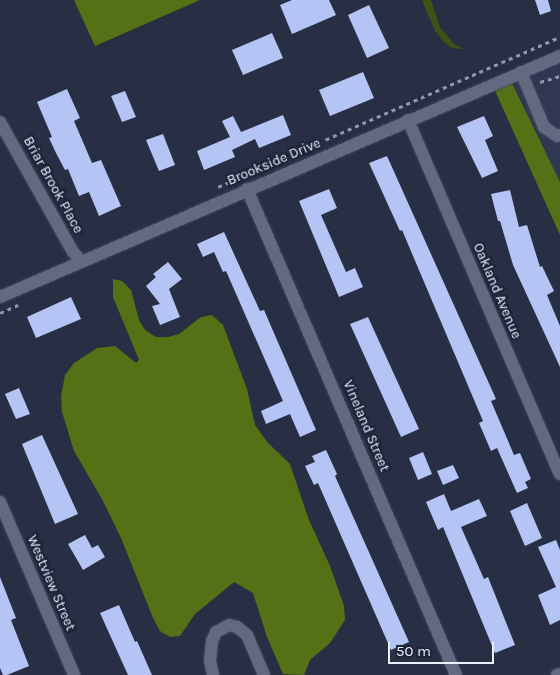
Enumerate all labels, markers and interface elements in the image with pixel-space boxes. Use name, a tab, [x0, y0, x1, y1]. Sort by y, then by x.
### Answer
street label: Briar Brook Place	[19, 134, 87, 236]
street label: Brookside Drive	[225, 135, 323, 189]
street label: Oakland Avenue	[469, 241, 525, 341]
street label: Vineland Street	[339, 378, 393, 474]
street label: Westview Street	[23, 533, 79, 633]
scale bar	[390, 632, 496, 664]
text: 50 m	[396, 642, 431, 660]

